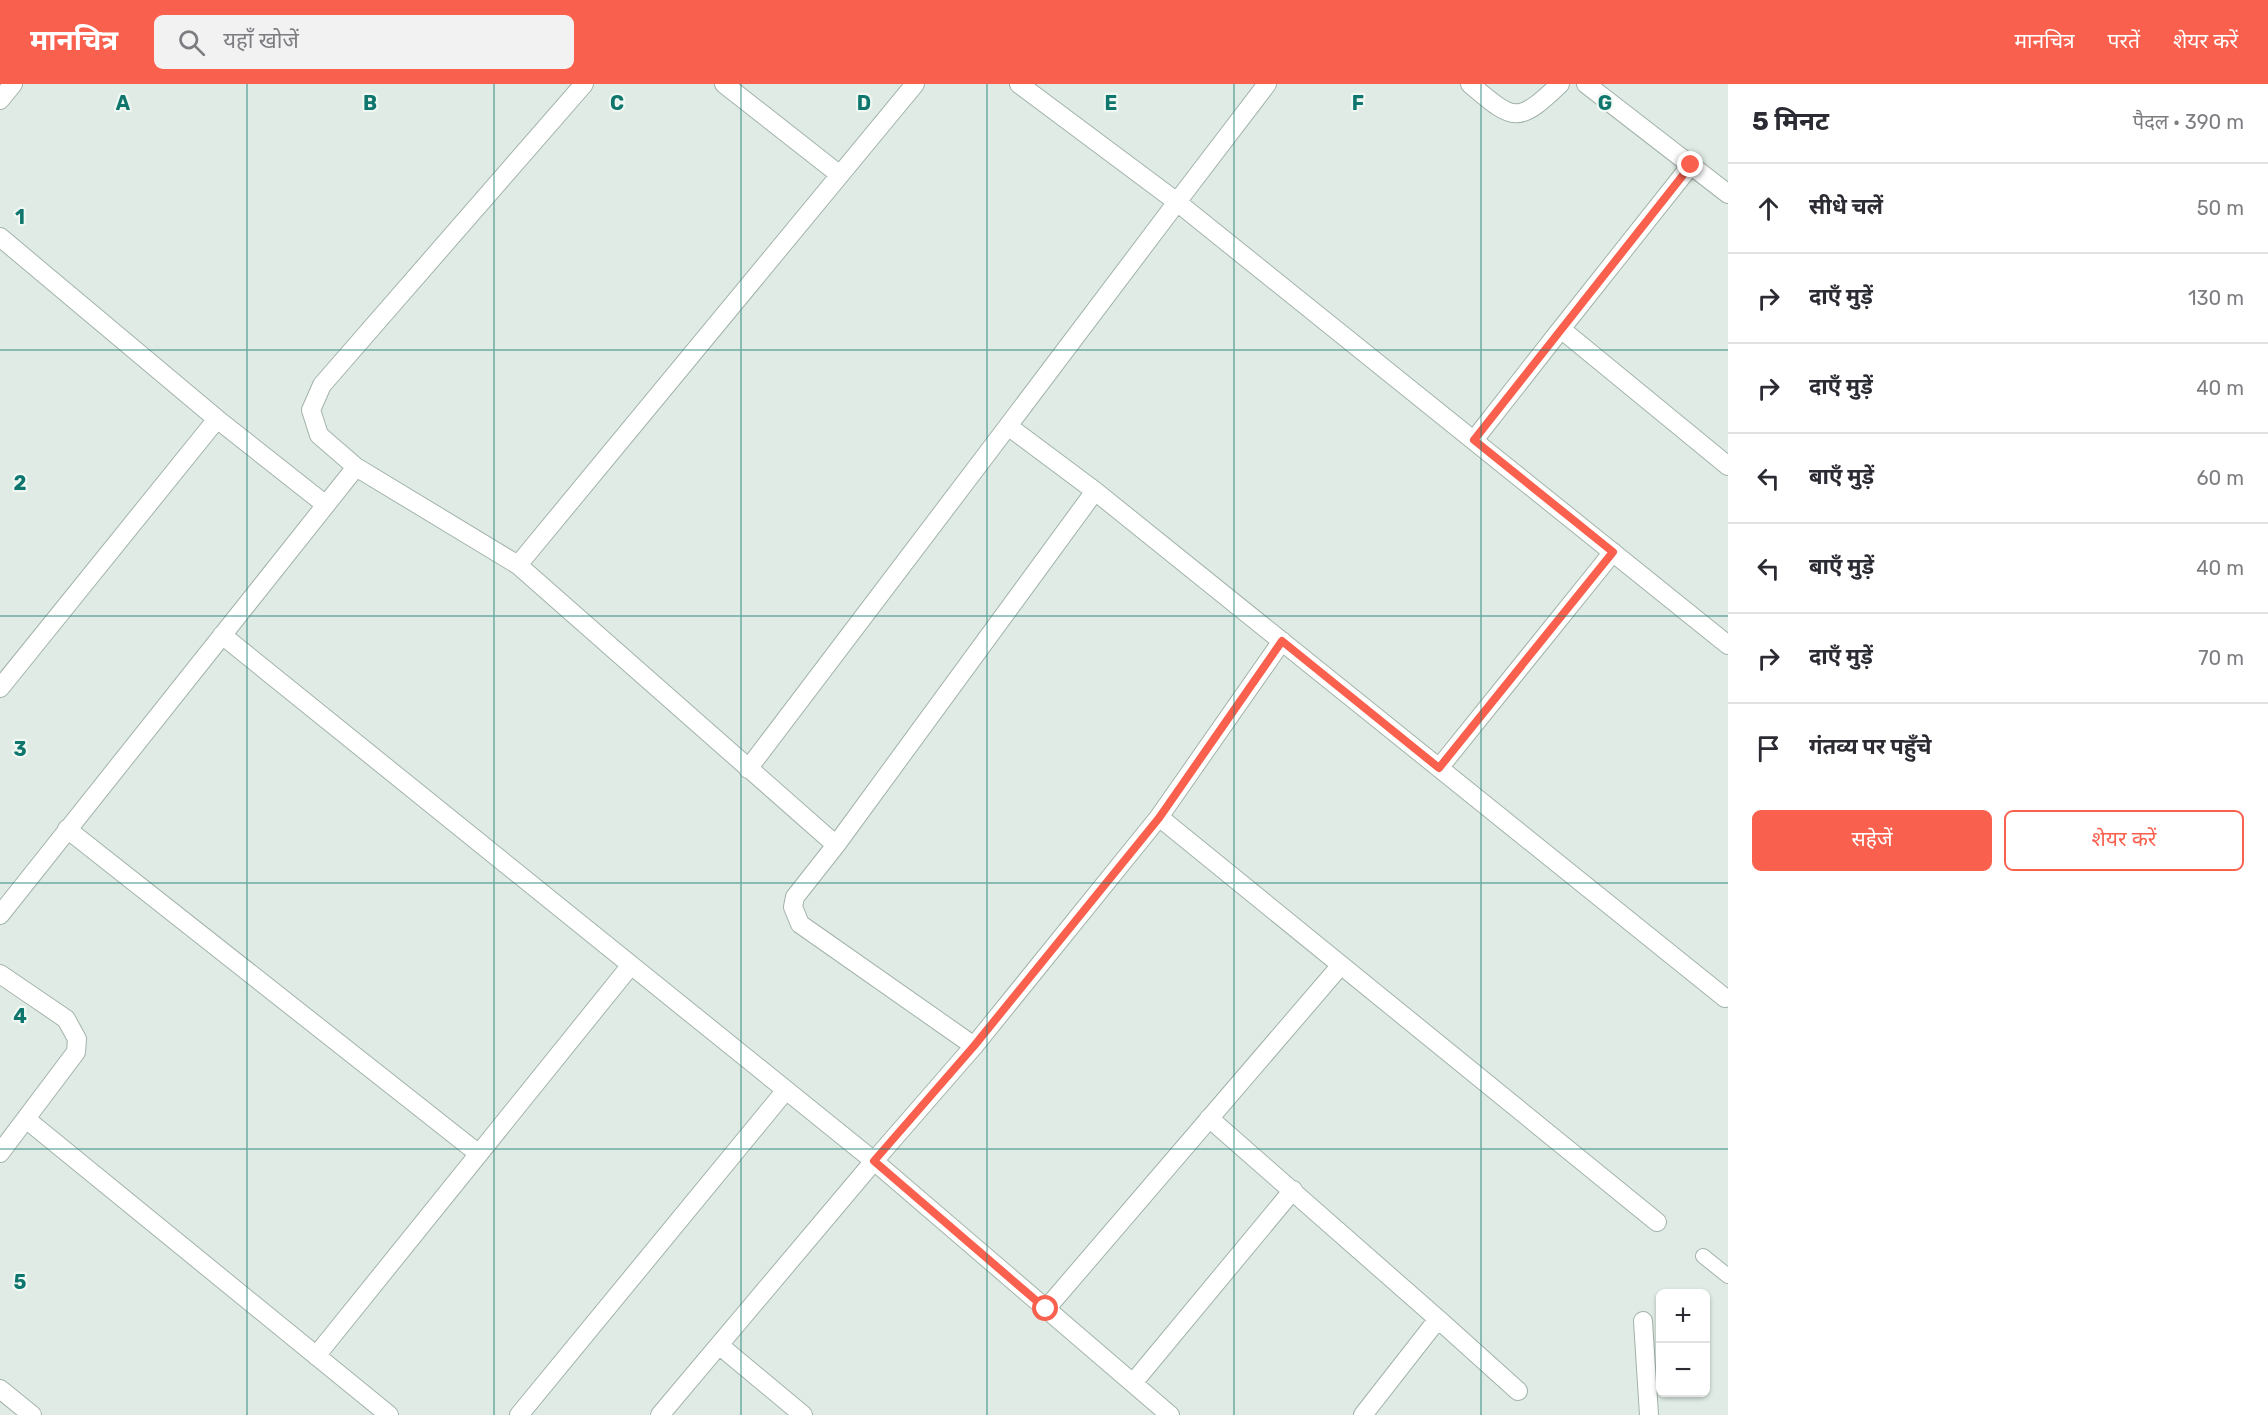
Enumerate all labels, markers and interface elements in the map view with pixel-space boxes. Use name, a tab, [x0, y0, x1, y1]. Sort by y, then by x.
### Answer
search box	[154, 15, 574, 69]
text: मानचित्र	[30, 24, 118, 57]
icon: search	[175, 26, 208, 59]
text: यहाँ खोजें	[223, 27, 299, 54]
text: मानचित्र	[2015, 28, 2075, 53]
text: परतें	[2108, 28, 2140, 53]
text: शेयर करें	[2173, 28, 2238, 53]
text: A	[116, 91, 131, 115]
text: B	[363, 91, 377, 115]
text: C	[610, 91, 624, 115]
text: D	[857, 91, 871, 115]
text: E	[1105, 91, 1117, 115]
text: F	[1352, 91, 1364, 115]
text: G	[1598, 91, 1612, 115]
text: 5 मिनट	[1752, 106, 1829, 137]
text: पैदल · 390 m	[2133, 110, 2244, 134]
route end	[1677, 151, 1703, 177]
icon: ahead	[1752, 192, 1785, 225]
text: सीधे चलें	[1809, 193, 1883, 220]
text: 50 m	[2197, 196, 2244, 220]
text: 1	[15, 205, 25, 229]
icon: right	[1752, 282, 1785, 315]
text: दाएँ मुड़ें	[1809, 283, 1873, 310]
text: 130 m	[2188, 286, 2244, 310]
icon: right	[1752, 372, 1785, 405]
text: दाएँ मुड़ें	[1809, 373, 1873, 400]
text: 40 m	[2196, 376, 2244, 400]
icon: left	[1752, 462, 1785, 495]
text: बाएँ मुड़ें	[1809, 463, 1874, 490]
text: 60 m	[2197, 466, 2244, 490]
text: 2	[14, 471, 27, 495]
icon: left	[1752, 552, 1785, 585]
text: बाएँ मुड़ें	[1809, 553, 1874, 580]
text: 40 m	[2196, 556, 2244, 580]
icon: right	[1752, 642, 1785, 675]
text: दाएँ मुड़ें	[1809, 643, 1873, 670]
text: 70 m	[2198, 646, 2244, 670]
icon: arrive	[1752, 732, 1785, 765]
text: गंतव्य पर पहुँचे	[1809, 733, 1931, 760]
text: 3	[13, 737, 27, 761]
button: सहेजें	[1752, 810, 1992, 871]
button: शेयर करें	[2004, 810, 2244, 871]
text: 4	[13, 1004, 27, 1028]
text: 5	[14, 1270, 27, 1294]
map controls	[1656, 1289, 1710, 1397]
button: +	[1656, 1289, 1710, 1343]
route start	[1032, 1295, 1058, 1321]
button: −	[1656, 1343, 1710, 1397]

